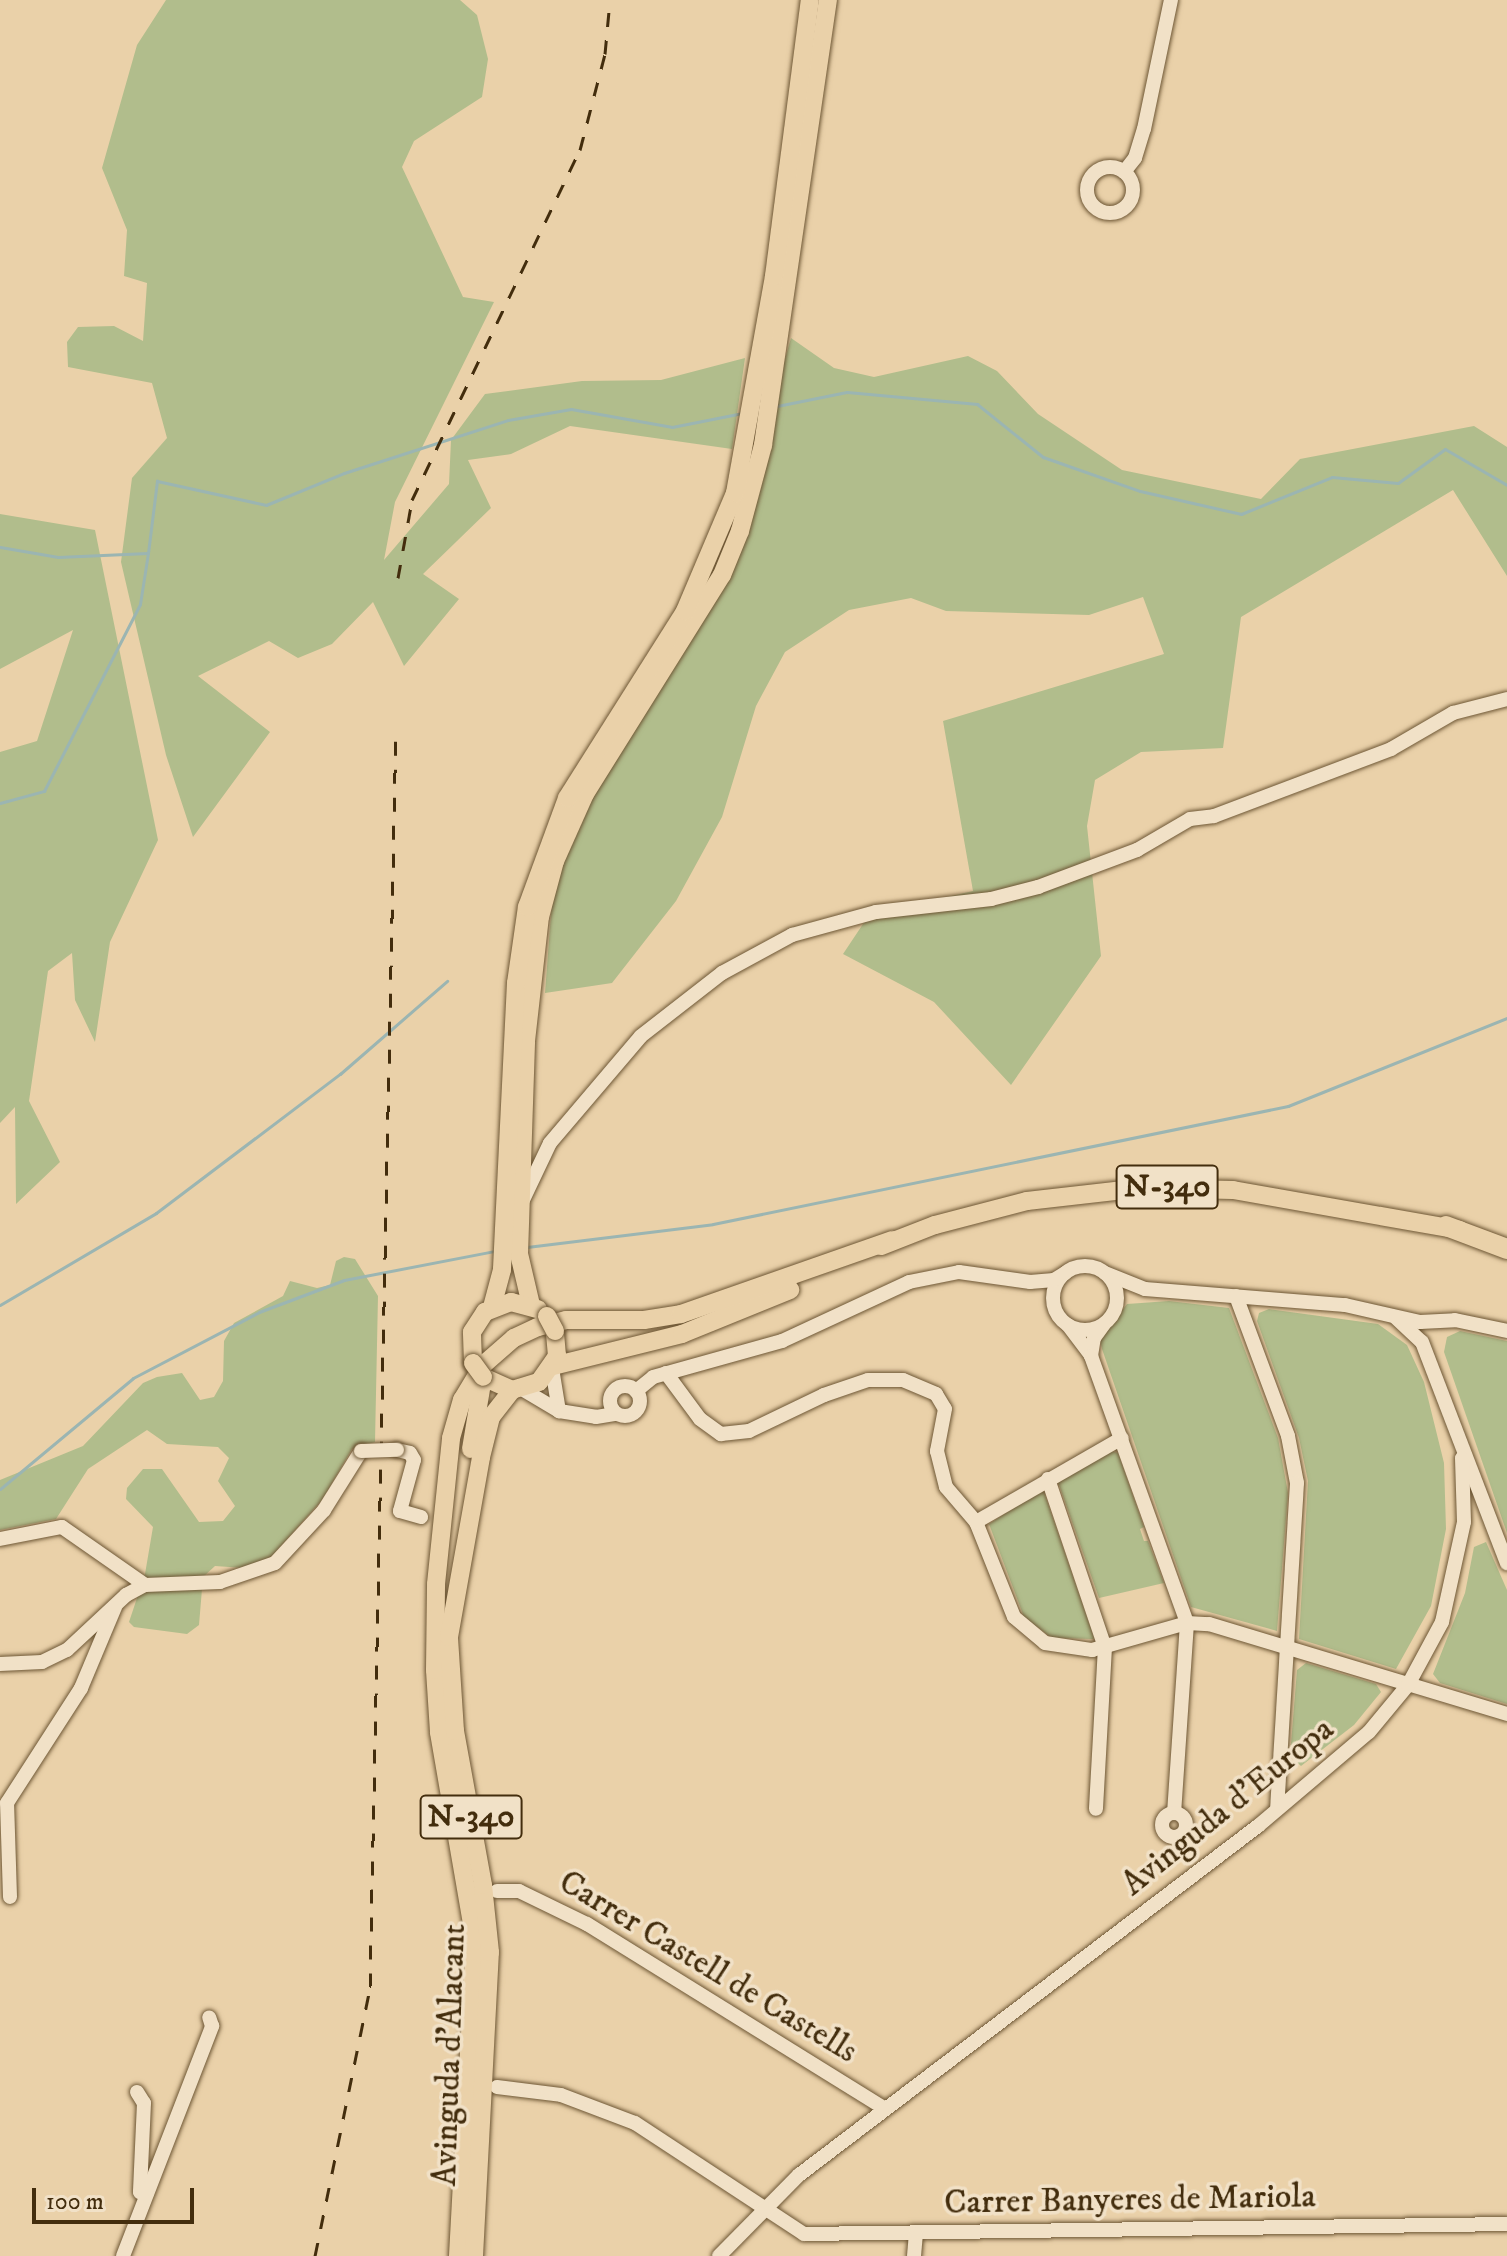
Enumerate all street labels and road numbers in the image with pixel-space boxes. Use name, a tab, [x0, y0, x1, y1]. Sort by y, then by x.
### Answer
road number: N-340	[1115, 1159, 1219, 1215]
street label: Avinguda d'Europa	[1114, 1709, 1342, 1905]
road number: N-340	[419, 1789, 523, 1845]
street label: Carrer Castell de Castells	[551, 1862, 865, 2072]
street label: Avinguda d'Alacant	[425, 1923, 475, 2187]
street label: Carrer Banyeres de Mariola	[944, 2176, 1316, 2224]

